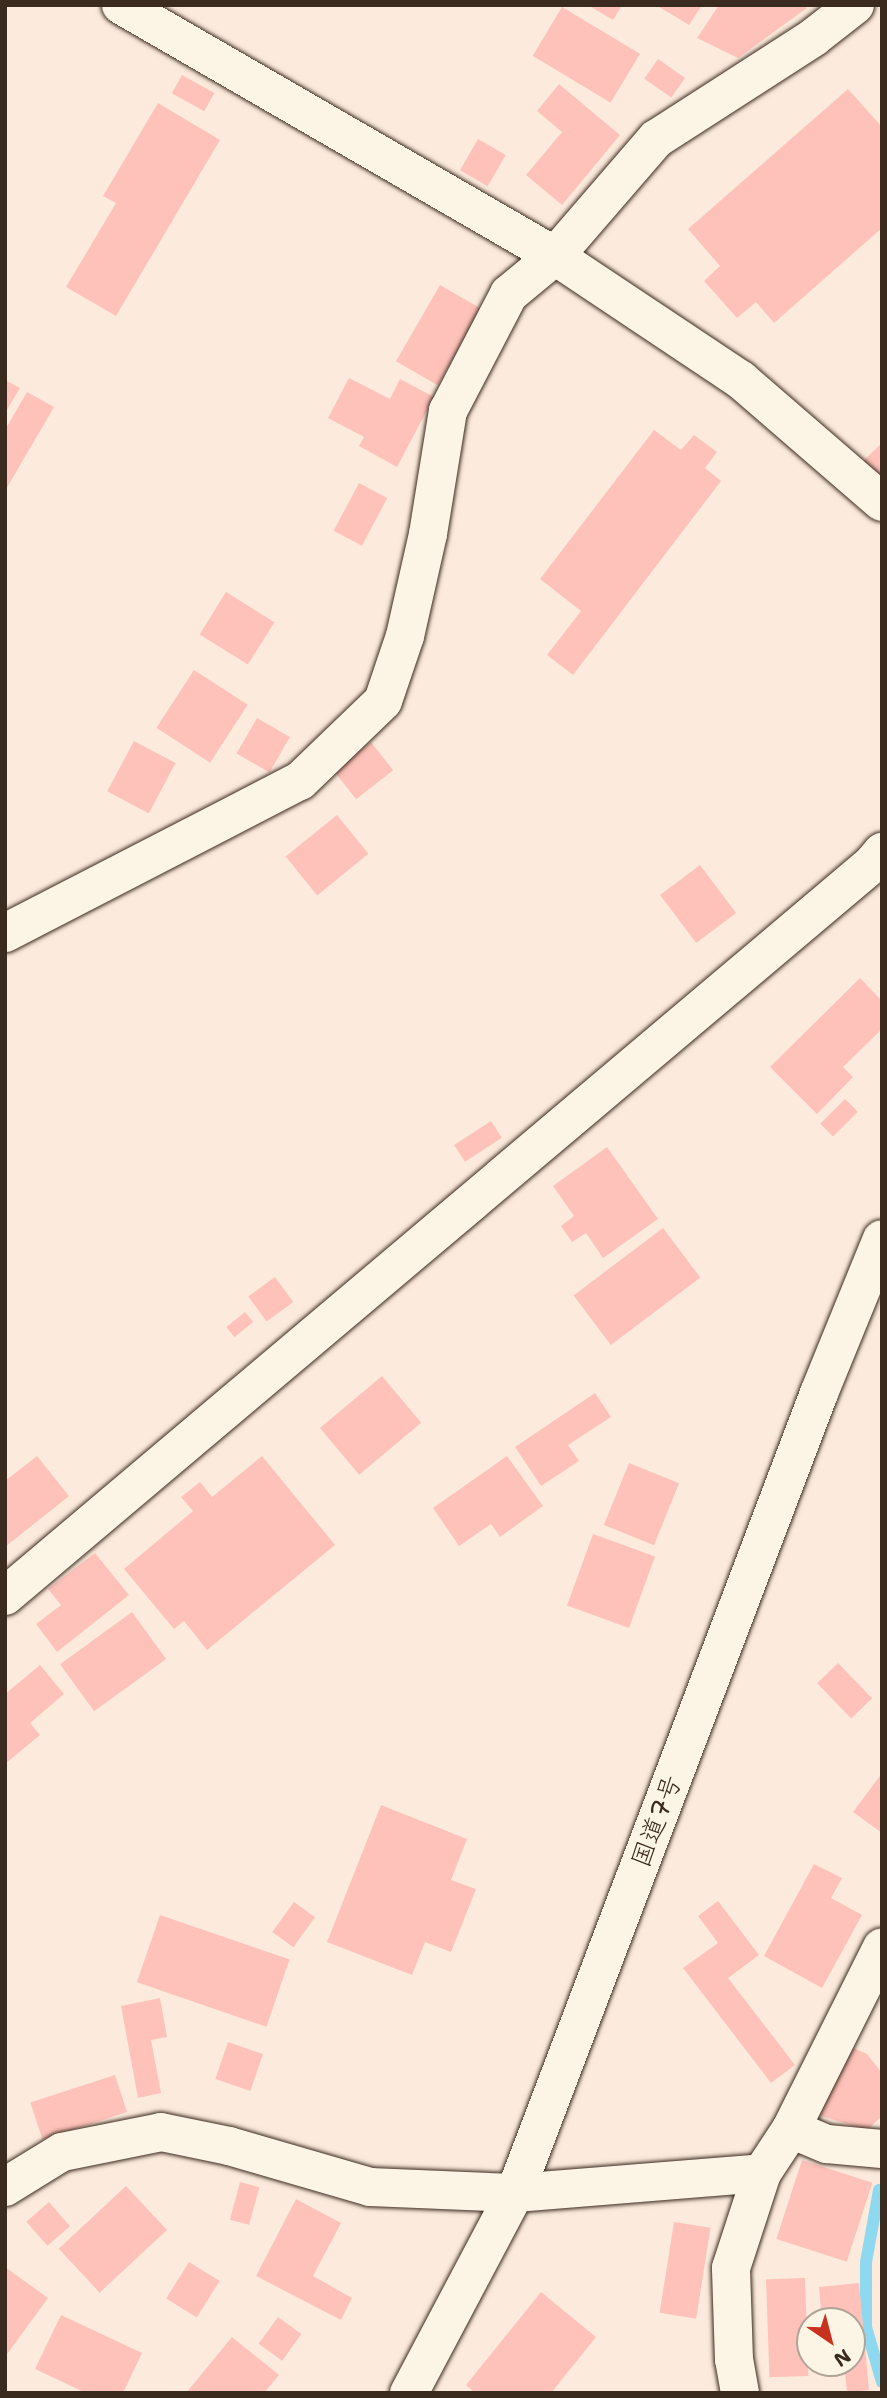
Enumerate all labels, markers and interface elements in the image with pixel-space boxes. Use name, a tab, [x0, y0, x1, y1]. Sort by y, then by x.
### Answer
street label: 国道7号	[624, 1771, 688, 1871]
north arrow	[796, 2307, 866, 2377]
text: N	[829, 2343, 856, 2373]

